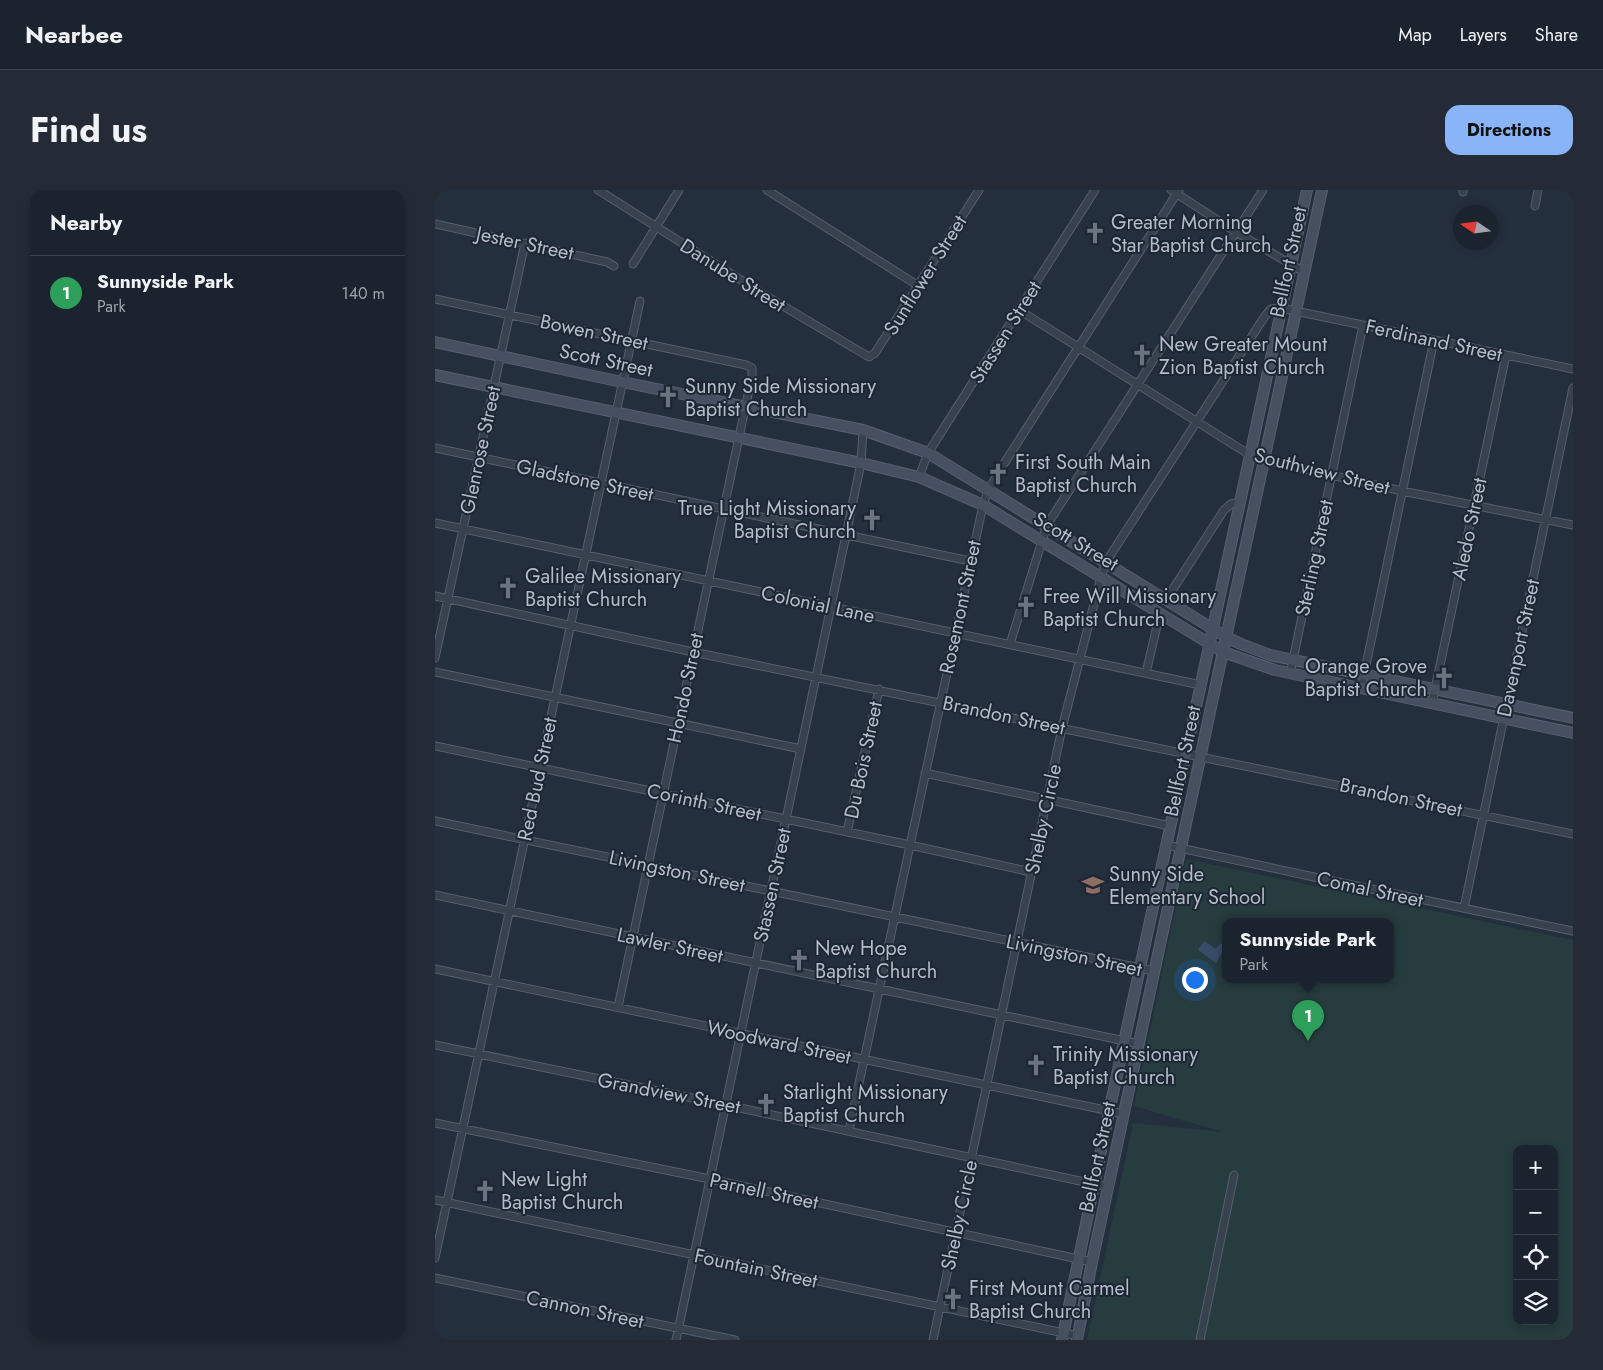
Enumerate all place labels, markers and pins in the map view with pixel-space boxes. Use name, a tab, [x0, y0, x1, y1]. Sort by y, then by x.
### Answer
place label: Greater Morning Star Baptist Church	[1111, 208, 1272, 260]
church icon: Greater Morning Star Baptist Church	[1082, 220, 1108, 246]
place label: New Greater Mount Zion Baptist Church	[1159, 330, 1327, 382]
church icon: New Greater Mount Zion Baptist Church	[1129, 342, 1155, 368]
place label: Sunny Side Missionary Baptist Church	[685, 372, 876, 424]
church icon: Sunny Side Missionary Baptist Church	[655, 384, 681, 410]
place label: First South Main Baptist Church	[1015, 448, 1151, 500]
church icon: First South Main Baptist Church	[985, 461, 1011, 487]
place label: True Light Missionary Baptist Church	[678, 494, 856, 546]
church icon: True Light Missionary Baptist Church	[859, 507, 885, 533]
place label: Galilee Missionary Baptist Church	[525, 562, 681, 614]
church icon: Galilee Missionary Baptist Church	[495, 575, 521, 601]
place label: Free Will Missionary Baptist Church	[1043, 582, 1216, 634]
church icon: Free Will Missionary Baptist Church	[1013, 594, 1039, 620]
place label: Orange Grove Baptist Church	[1305, 652, 1427, 704]
church icon: Orange Grove Baptist Church	[1431, 665, 1457, 691]
place label: Sunny Side Elementary School	[1109, 860, 1265, 912]
school or university icon: Sunny Side Elementary School	[1080, 872, 1106, 898]
place label: New Hope Baptist Church	[815, 934, 937, 986]
church icon: New Hope Baptist Church	[786, 947, 812, 973]
pin: 1	[1292, 1000, 1324, 1041]
place label: Trinity Missionary Baptist Church	[1053, 1040, 1198, 1092]
church icon: Trinity Missionary Baptist Church	[1023, 1052, 1049, 1078]
place label: Starlight Missionary Baptist Church	[783, 1078, 948, 1130]
church icon: Starlight Missionary Baptist Church	[753, 1091, 779, 1117]
place label: New Light Baptist Church	[501, 1165, 623, 1217]
church icon: New Light Baptist Church	[472, 1178, 498, 1204]
place label: First Mount Carmel Baptist Church	[969, 1274, 1130, 1326]
church icon: First Mount Carmel Baptist Church	[940, 1286, 966, 1312]

